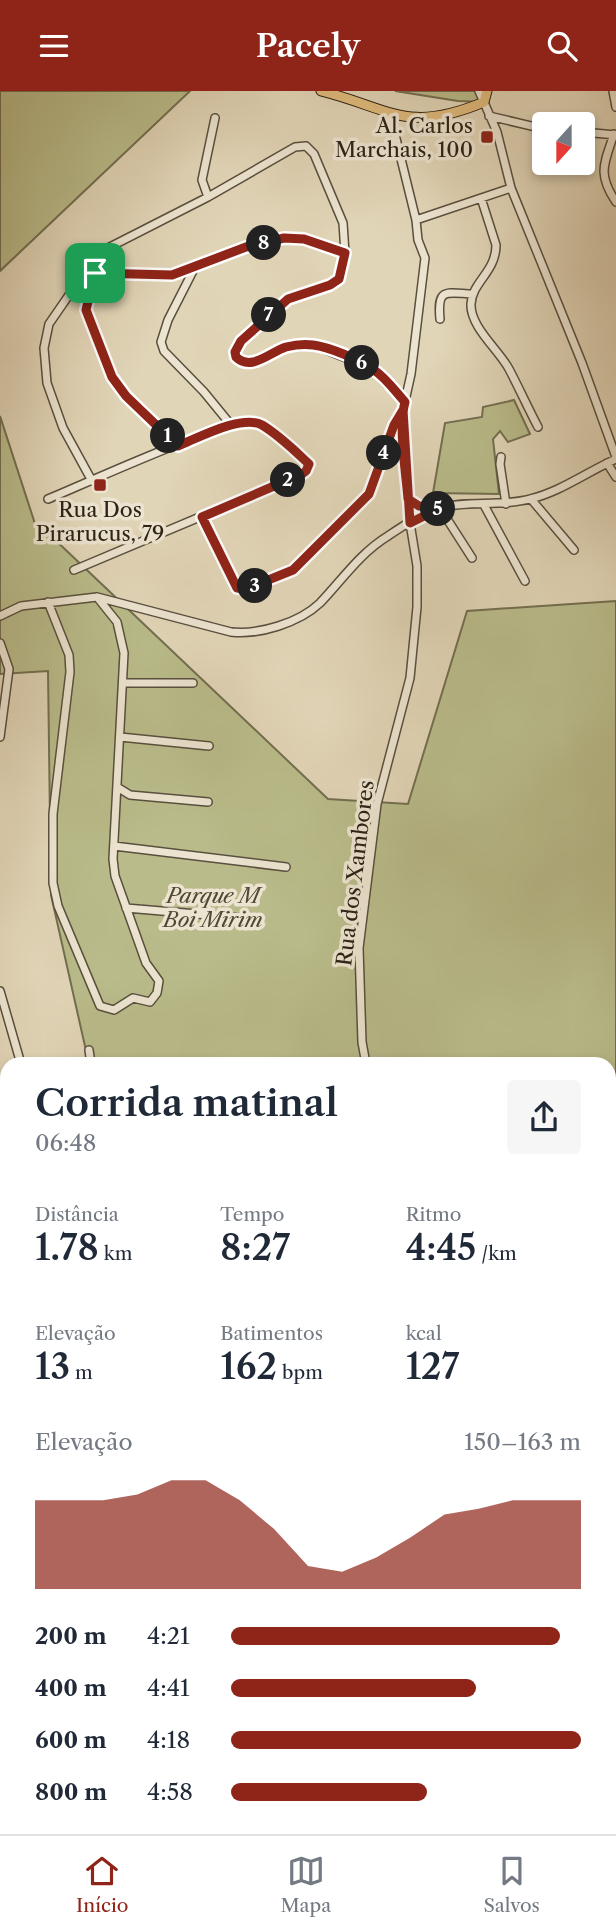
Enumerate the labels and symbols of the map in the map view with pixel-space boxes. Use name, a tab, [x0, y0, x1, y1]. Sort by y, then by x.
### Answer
north arrow	[532, 112, 595, 175]
place label: Al. Carlos Marchais, 100	[335, 113, 473, 162]
marker: Al. Carlos Marchais, 100	[479, 129, 495, 145]
pin: 8	[246, 225, 282, 261]
pin	[65, 243, 125, 303]
pin: 7	[252, 297, 286, 333]
pin: 6	[344, 345, 380, 381]
pin: 1	[150, 419, 186, 453]
pin: 4	[366, 435, 402, 471]
pin: 2	[270, 463, 306, 497]
marker: Rua Dos Pirarucus, 79	[92, 477, 108, 493]
pin: 5	[420, 491, 456, 527]
place label: Rua Dos Pirarucus, 79	[36, 497, 164, 546]
pin: 3	[238, 568, 272, 603]
street label: Rua dos Xambores	[331, 779, 379, 967]
park label: Parque M Boi Mirim	[161, 883, 263, 932]

